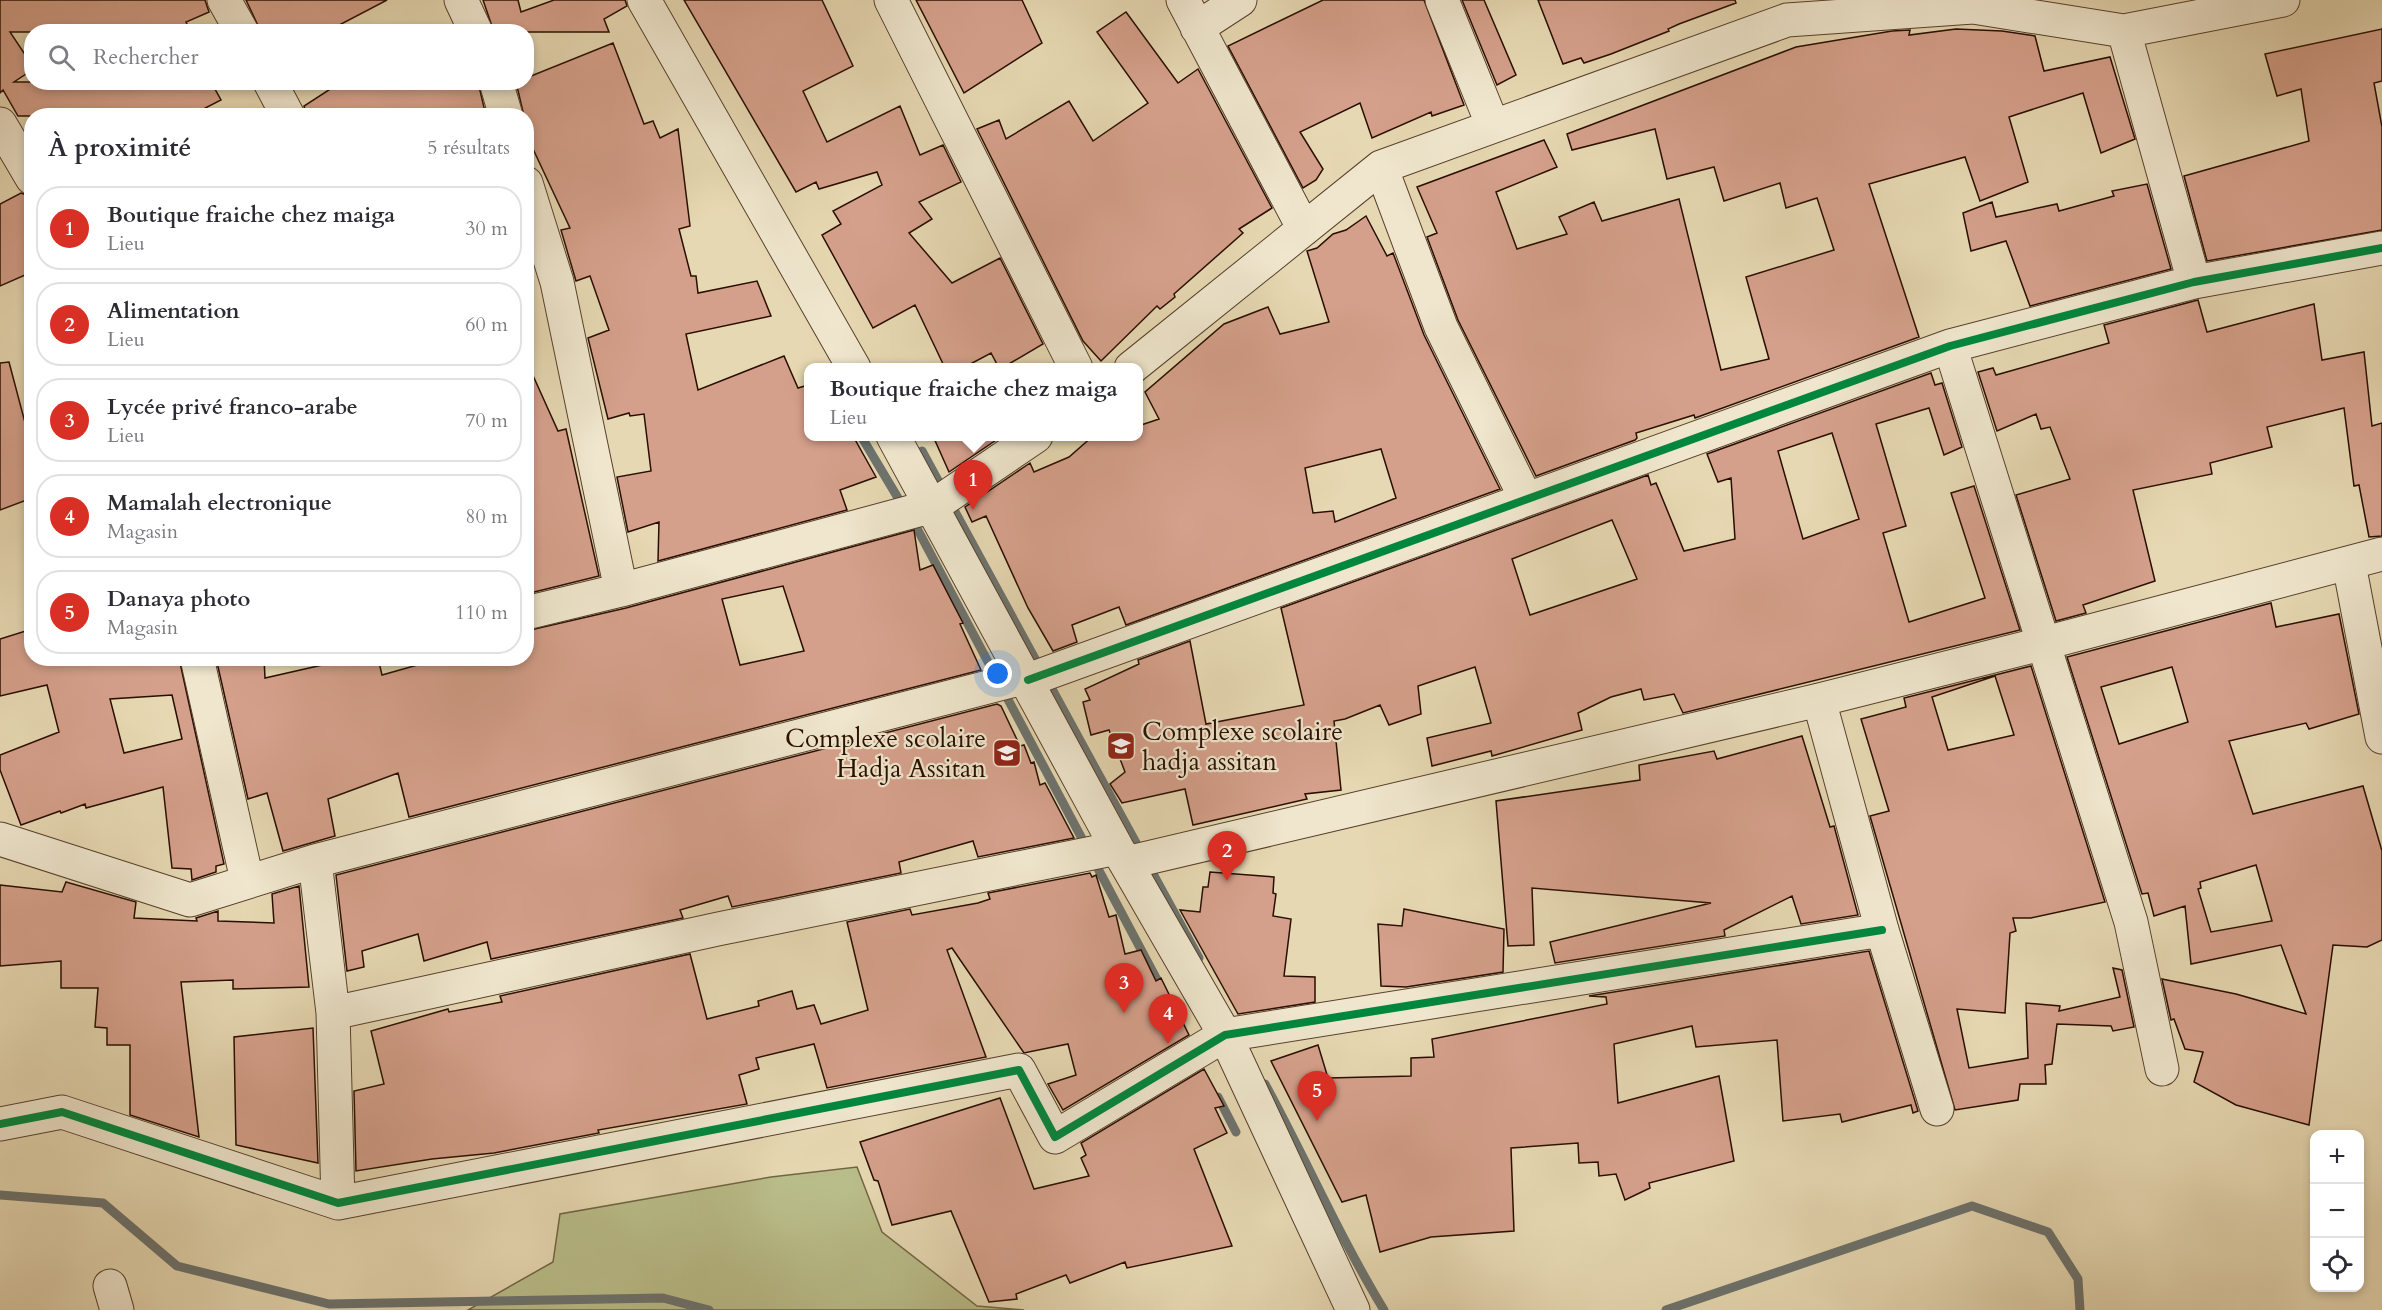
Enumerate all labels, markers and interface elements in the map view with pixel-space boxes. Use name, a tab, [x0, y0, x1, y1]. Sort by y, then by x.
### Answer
search box	[24, 24, 534, 90]
icon: search	[45, 41, 78, 74]
text: Rechercher	[93, 42, 198, 72]
text: À proximité	[48, 130, 191, 165]
text: 5 résultats	[427, 134, 510, 161]
text: Boutique fraiche chez maiga	[107, 200, 395, 230]
text: 1	[64, 215, 75, 242]
text: 30 m	[465, 215, 508, 242]
text: Lieu	[107, 230, 145, 257]
text: Alimentation	[107, 296, 240, 326]
text: 2	[64, 311, 75, 338]
text: 60 m	[465, 311, 508, 338]
text: Lieu	[107, 326, 145, 353]
popup	[804, 363, 1143, 441]
text: Boutique fraiche chez maiga	[829, 374, 1118, 404]
text: Lycée privé franco-arabe	[107, 392, 358, 422]
text: Lieu	[829, 404, 867, 431]
text: 3	[64, 407, 75, 434]
text: 70 m	[465, 407, 508, 434]
text: Lieu	[107, 422, 145, 449]
pin: 1	[954, 460, 992, 510]
text: Mamalah electronique	[107, 488, 332, 518]
text: 4	[64, 503, 75, 530]
text: 80 m	[465, 503, 508, 530]
text: Magasin	[107, 518, 178, 545]
text: Danaya photo	[107, 584, 250, 614]
text: 5	[64, 599, 75, 626]
text: 110 m	[455, 599, 508, 626]
text: Magasin	[107, 614, 178, 641]
your location	[983, 659, 1012, 688]
place label: Complexe scolaire hadja assitan	[1142, 714, 1343, 779]
place label: Complexe scolaire Hadja Assitan	[785, 721, 986, 786]
school or university icon: Complexe scolaire hadja assitan	[1105, 730, 1137, 762]
school or university icon: Complexe scolaire Hadja Assitan	[991, 737, 1023, 769]
pin: 2	[1208, 832, 1246, 881]
pin: 3	[1104, 964, 1144, 1013]
pin: 4	[1148, 994, 1188, 1044]
pin: 5	[1298, 1072, 1336, 1121]
map controls	[2310, 1130, 2364, 1292]
button: +	[2310, 1130, 2364, 1184]
button: −	[2310, 1184, 2364, 1238]
button: locate	[2310, 1238, 2364, 1292]

